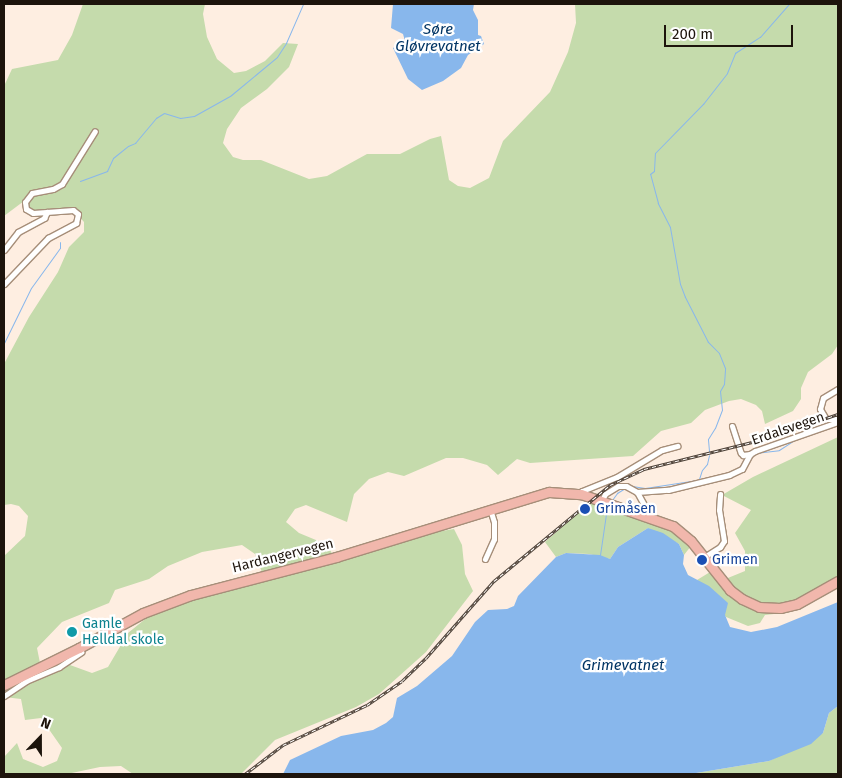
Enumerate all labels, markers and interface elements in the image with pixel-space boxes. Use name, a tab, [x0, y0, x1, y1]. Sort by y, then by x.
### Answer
scale bar	[667, 15, 796, 47]
water label: Søre Gløvrevatnet	[395, 20, 481, 55]
text: 200 m	[672, 25, 713, 43]
street label: Erdalsvegen	[749, 409, 827, 449]
place label: Grimåsen	[596, 501, 656, 517]
marker: Grimåsen	[578, 502, 592, 516]
street label: Hardangervegen	[231, 535, 335, 577]
place label: Grimen	[712, 552, 758, 568]
marker: Grimen	[696, 554, 708, 566]
place label: Gamle Helldal skole	[82, 616, 164, 648]
marker: Gamle Helldal skole	[66, 626, 78, 638]
water label: Grimevatnet	[582, 657, 664, 675]
north arrow	[15, 713, 65, 763]
text: N	[38, 714, 53, 733]

